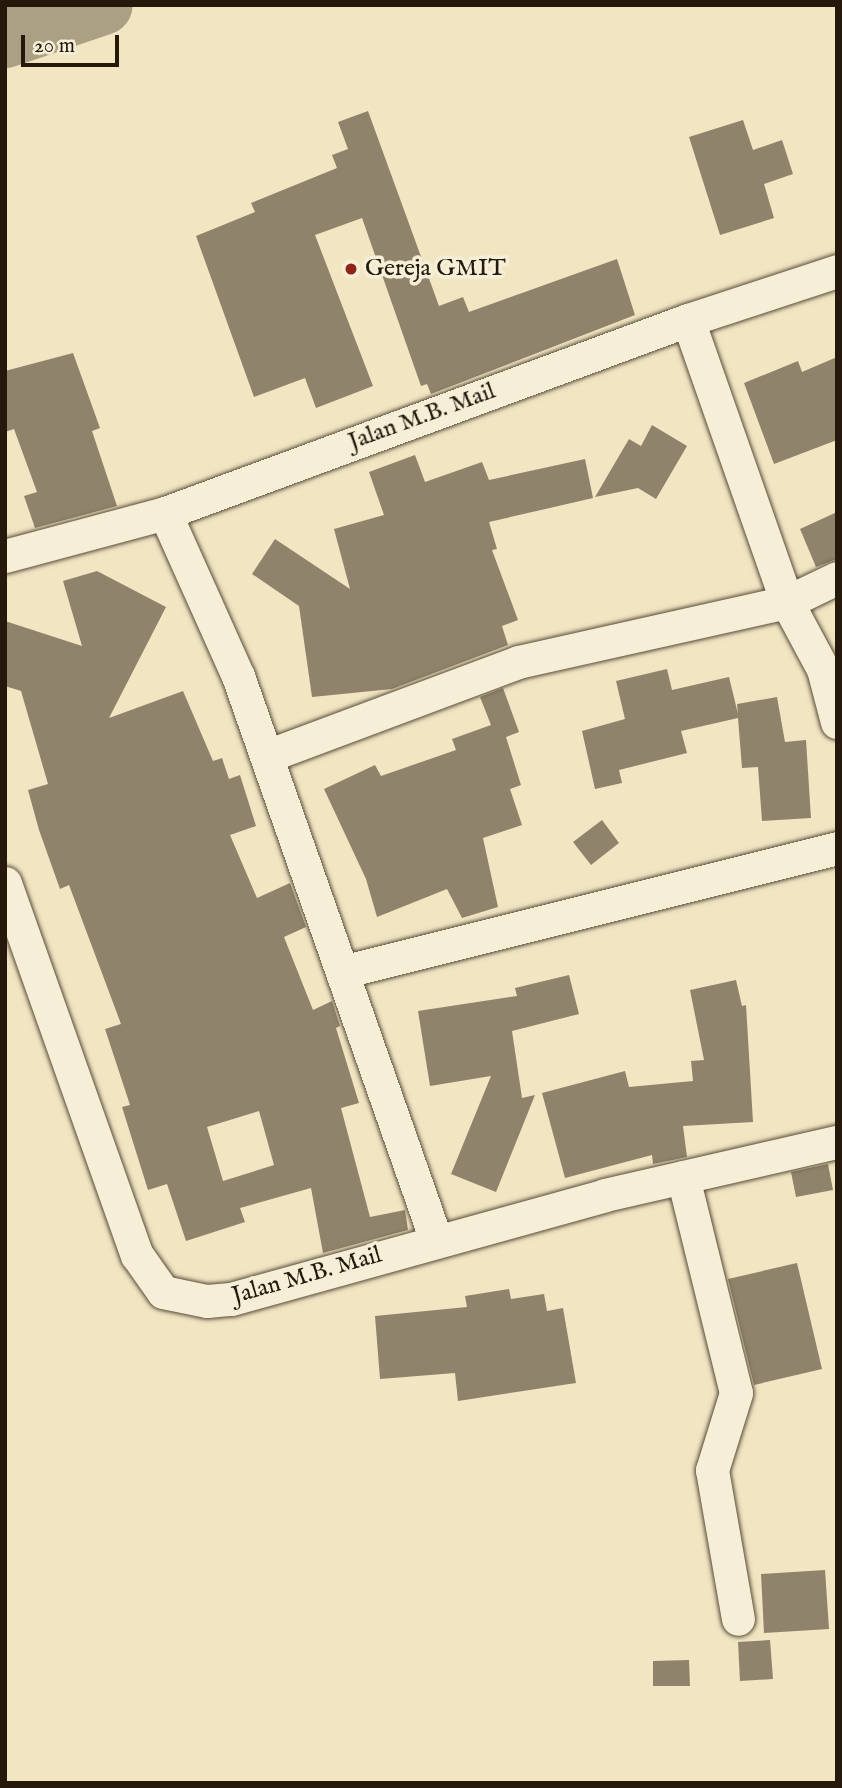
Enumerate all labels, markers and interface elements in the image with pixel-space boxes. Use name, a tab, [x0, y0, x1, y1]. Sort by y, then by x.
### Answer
scale bar	[24, 21, 122, 65]
text: 20 m	[34, 33, 75, 60]
place label: Gereja GMIT	[365, 255, 506, 283]
marker: Gereja GMIT	[343, 261, 359, 277]
street label: Jalan M.B. Mail	[345, 377, 499, 457]
street label: Jalan M.B. Mail	[229, 1241, 385, 1311]

